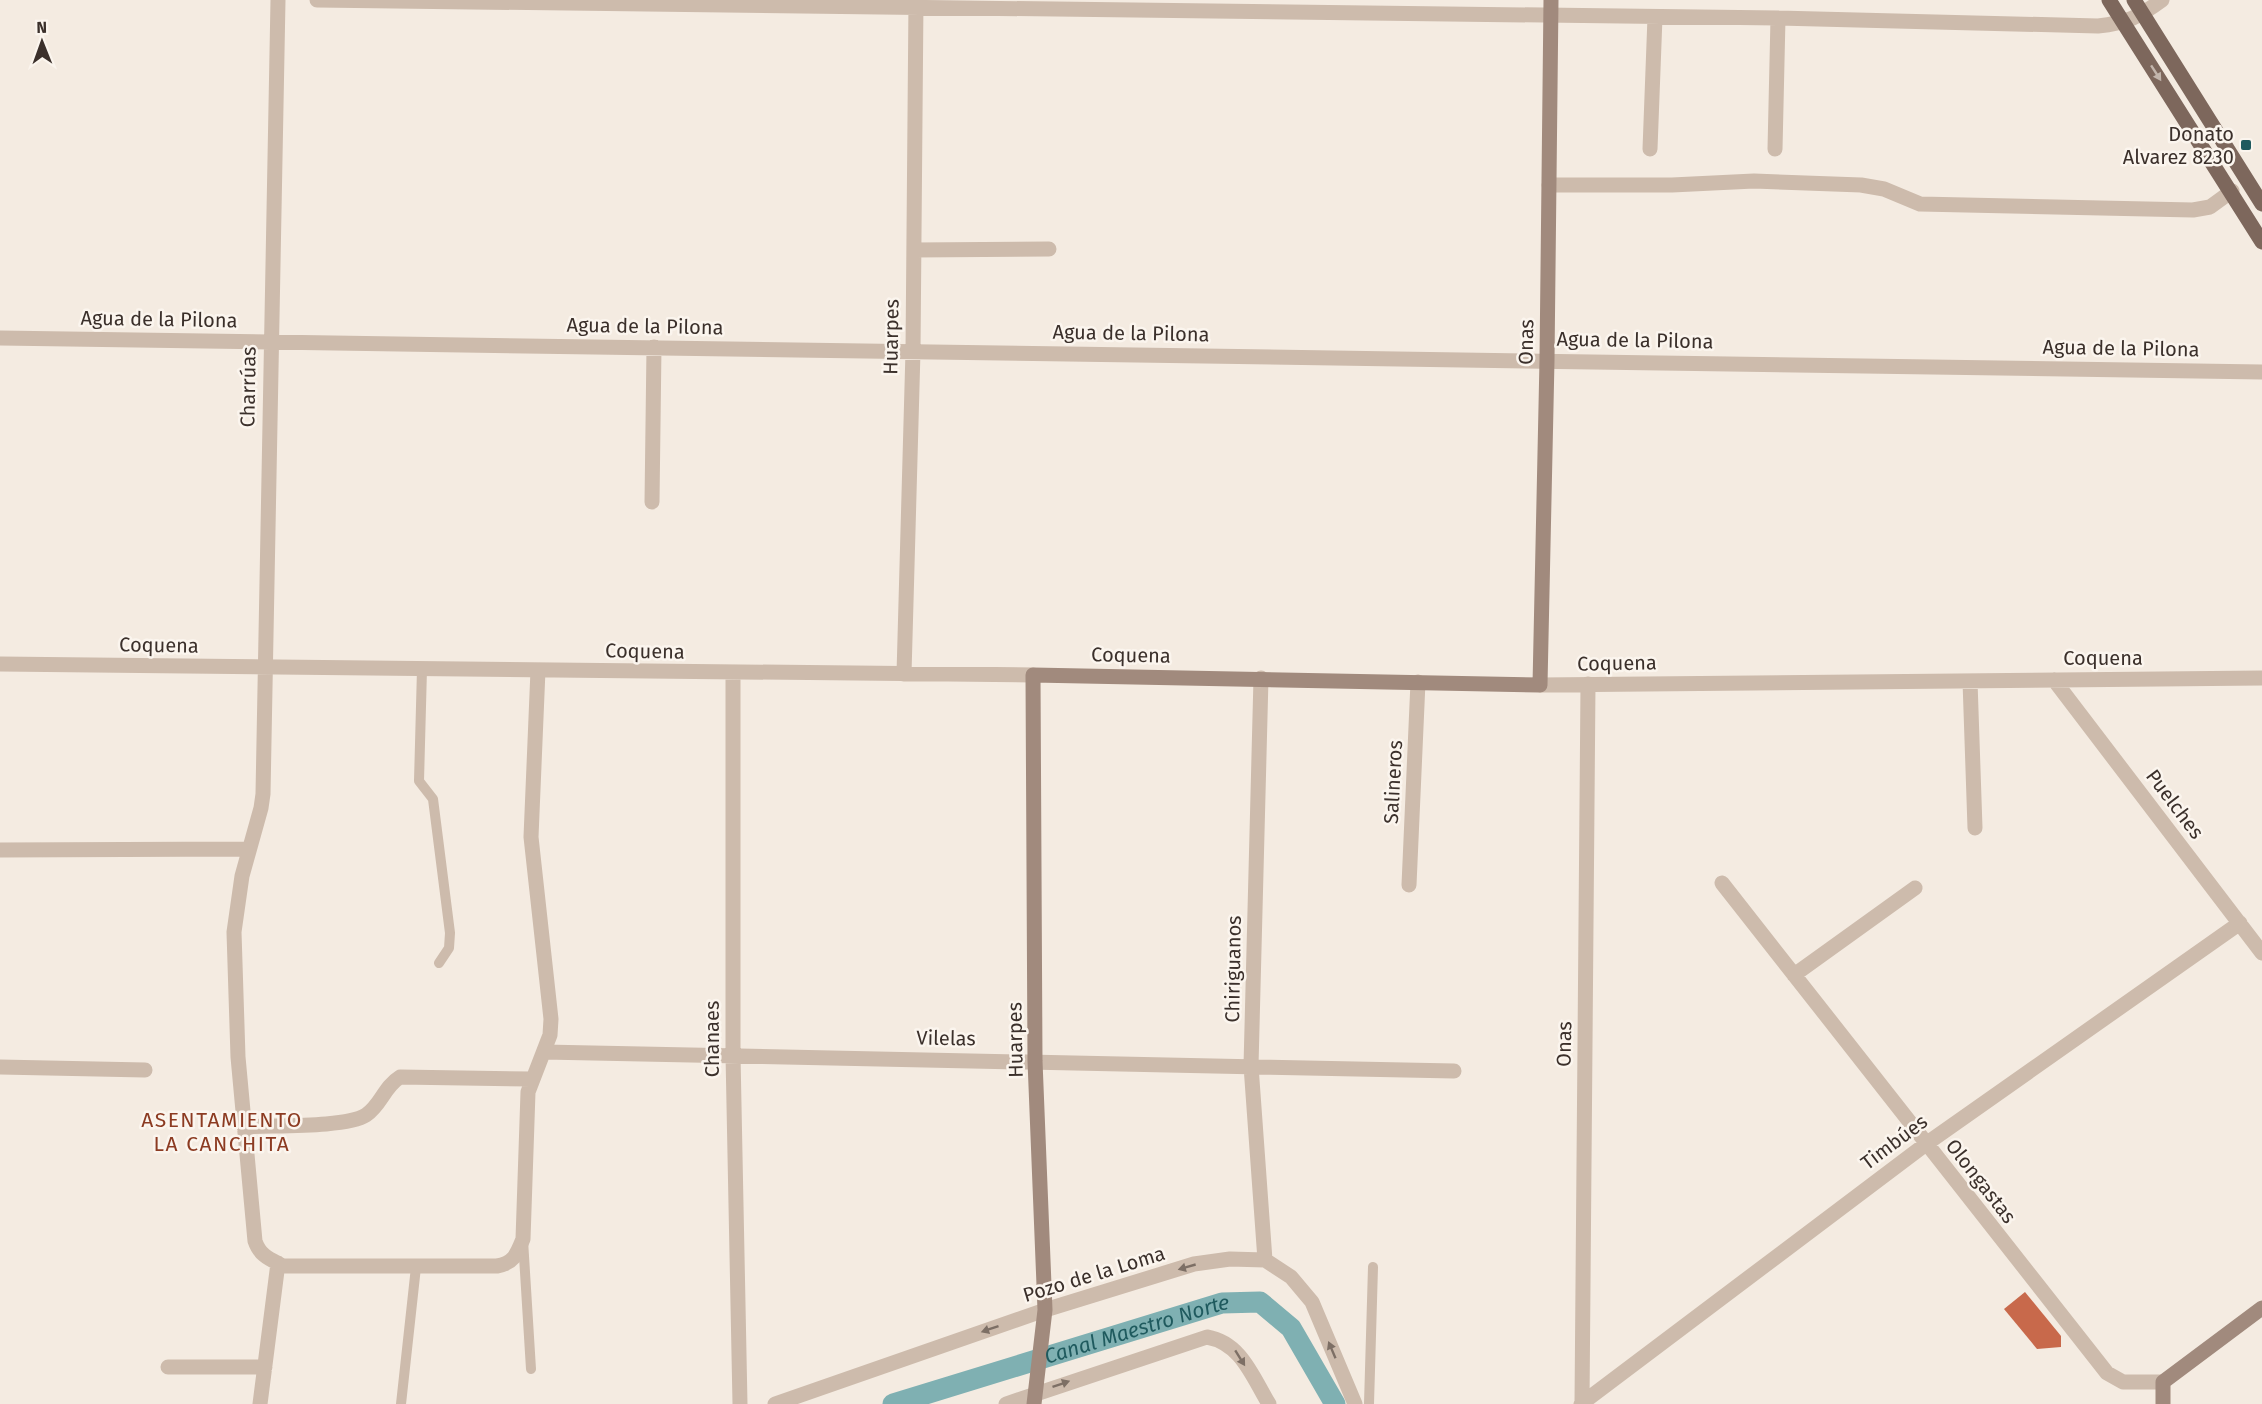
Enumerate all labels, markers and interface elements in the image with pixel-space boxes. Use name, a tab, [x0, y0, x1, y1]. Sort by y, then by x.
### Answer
north arrow	[12, 12, 72, 72]
text: N	[36, 18, 47, 37]
one-way arrow	[2150, 64, 2161, 81]
place label: Donato Alvarez 8230	[2123, 122, 2234, 169]
marker: Donato Alvarez 8230	[2239, 138, 2253, 152]
street label: Huarpes	[878, 299, 904, 375]
street label: Agua de la Pilona	[80, 306, 238, 332]
street label: Agua de la Pilona	[566, 313, 724, 339]
street label: Onas	[1514, 319, 1538, 365]
street label: Agua de la Pilona	[1052, 320, 1210, 346]
street label: Agua de la Pilona	[1556, 327, 1714, 353]
street label: Agua de la Pilona	[2042, 335, 2200, 361]
street label: Charrúas	[235, 346, 261, 428]
street label: Coquena	[119, 632, 199, 658]
street label: Coquena	[605, 638, 685, 664]
street label: Coquena	[1091, 642, 1171, 668]
street label: Coquena	[2063, 646, 2143, 670]
street label: Coquena	[1577, 650, 1657, 676]
street label: Salineros	[1379, 740, 1407, 824]
street label: Puelches	[2141, 764, 2209, 844]
street label: Chiriguanos	[1220, 915, 1246, 1023]
street label: Chanaes	[700, 1001, 724, 1077]
street label: Huarpes	[1002, 1002, 1028, 1078]
street label: Onas	[1552, 1021, 1576, 1067]
street label: Vilelas	[916, 1025, 976, 1051]
district label: ASENTAMIENTO LA CANCHITA	[141, 1107, 303, 1157]
street label: Timbúes	[1856, 1109, 1932, 1175]
street label: Olongastas	[1941, 1134, 2021, 1228]
street label: Pozo de la Loma	[1020, 1241, 1168, 1307]
one-way arrow	[1178, 1263, 1196, 1272]
water label: Canal Maestro Norte	[1041, 1290, 1229, 1370]
one-way arrow	[981, 1325, 999, 1335]
one-way arrow	[1327, 1341, 1336, 1359]
one-way arrow	[1235, 1350, 1246, 1366]
one-way arrow	[1052, 1379, 1070, 1389]

